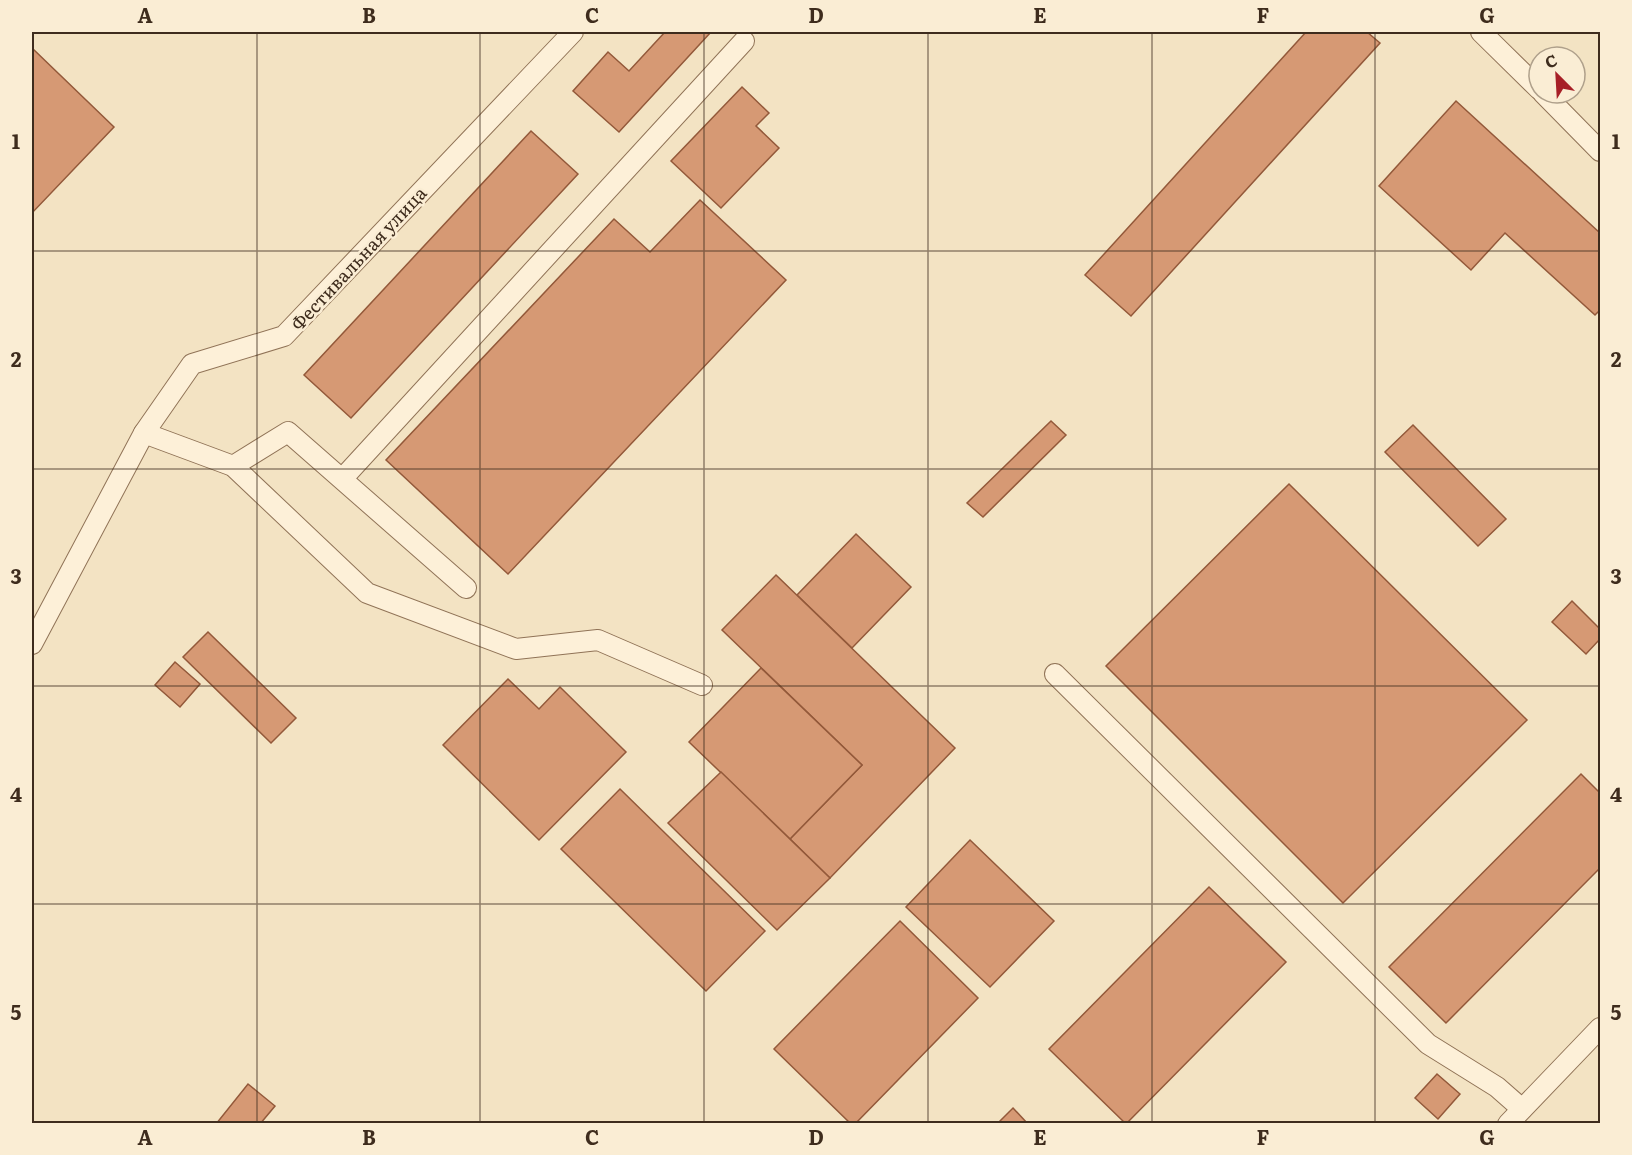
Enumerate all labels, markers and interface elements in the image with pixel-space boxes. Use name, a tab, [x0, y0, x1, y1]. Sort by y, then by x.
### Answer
text: A	[137, 0, 153, 29]
text: B	[362, 0, 376, 29]
text: C	[585, 0, 599, 29]
text: D	[808, 0, 824, 29]
text: E	[1033, 0, 1047, 29]
text: F	[1257, 0, 1270, 29]
text: G	[1479, 0, 1495, 29]
north arrow	[1527, 45, 1587, 105]
text: С	[1540, 47, 1561, 74]
text: 1	[12, 125, 20, 155]
text: 1	[1612, 125, 1620, 155]
street label: Фестивальная улица	[284, 180, 432, 336]
text: 2	[11, 343, 22, 373]
text: 2	[1611, 343, 1622, 373]
text: 3	[10, 560, 22, 590]
text: 3	[1610, 560, 1622, 590]
text: 4	[10, 778, 22, 808]
text: 4	[1610, 778, 1622, 808]
text: 5	[11, 996, 22, 1026]
text: 5	[1611, 996, 1622, 1026]
text: A	[137, 1121, 153, 1151]
text: B	[362, 1121, 376, 1151]
text: C	[585, 1121, 599, 1151]
text: D	[808, 1121, 824, 1151]
text: E	[1033, 1121, 1047, 1151]
text: F	[1257, 1121, 1270, 1151]
text: G	[1479, 1121, 1495, 1151]

